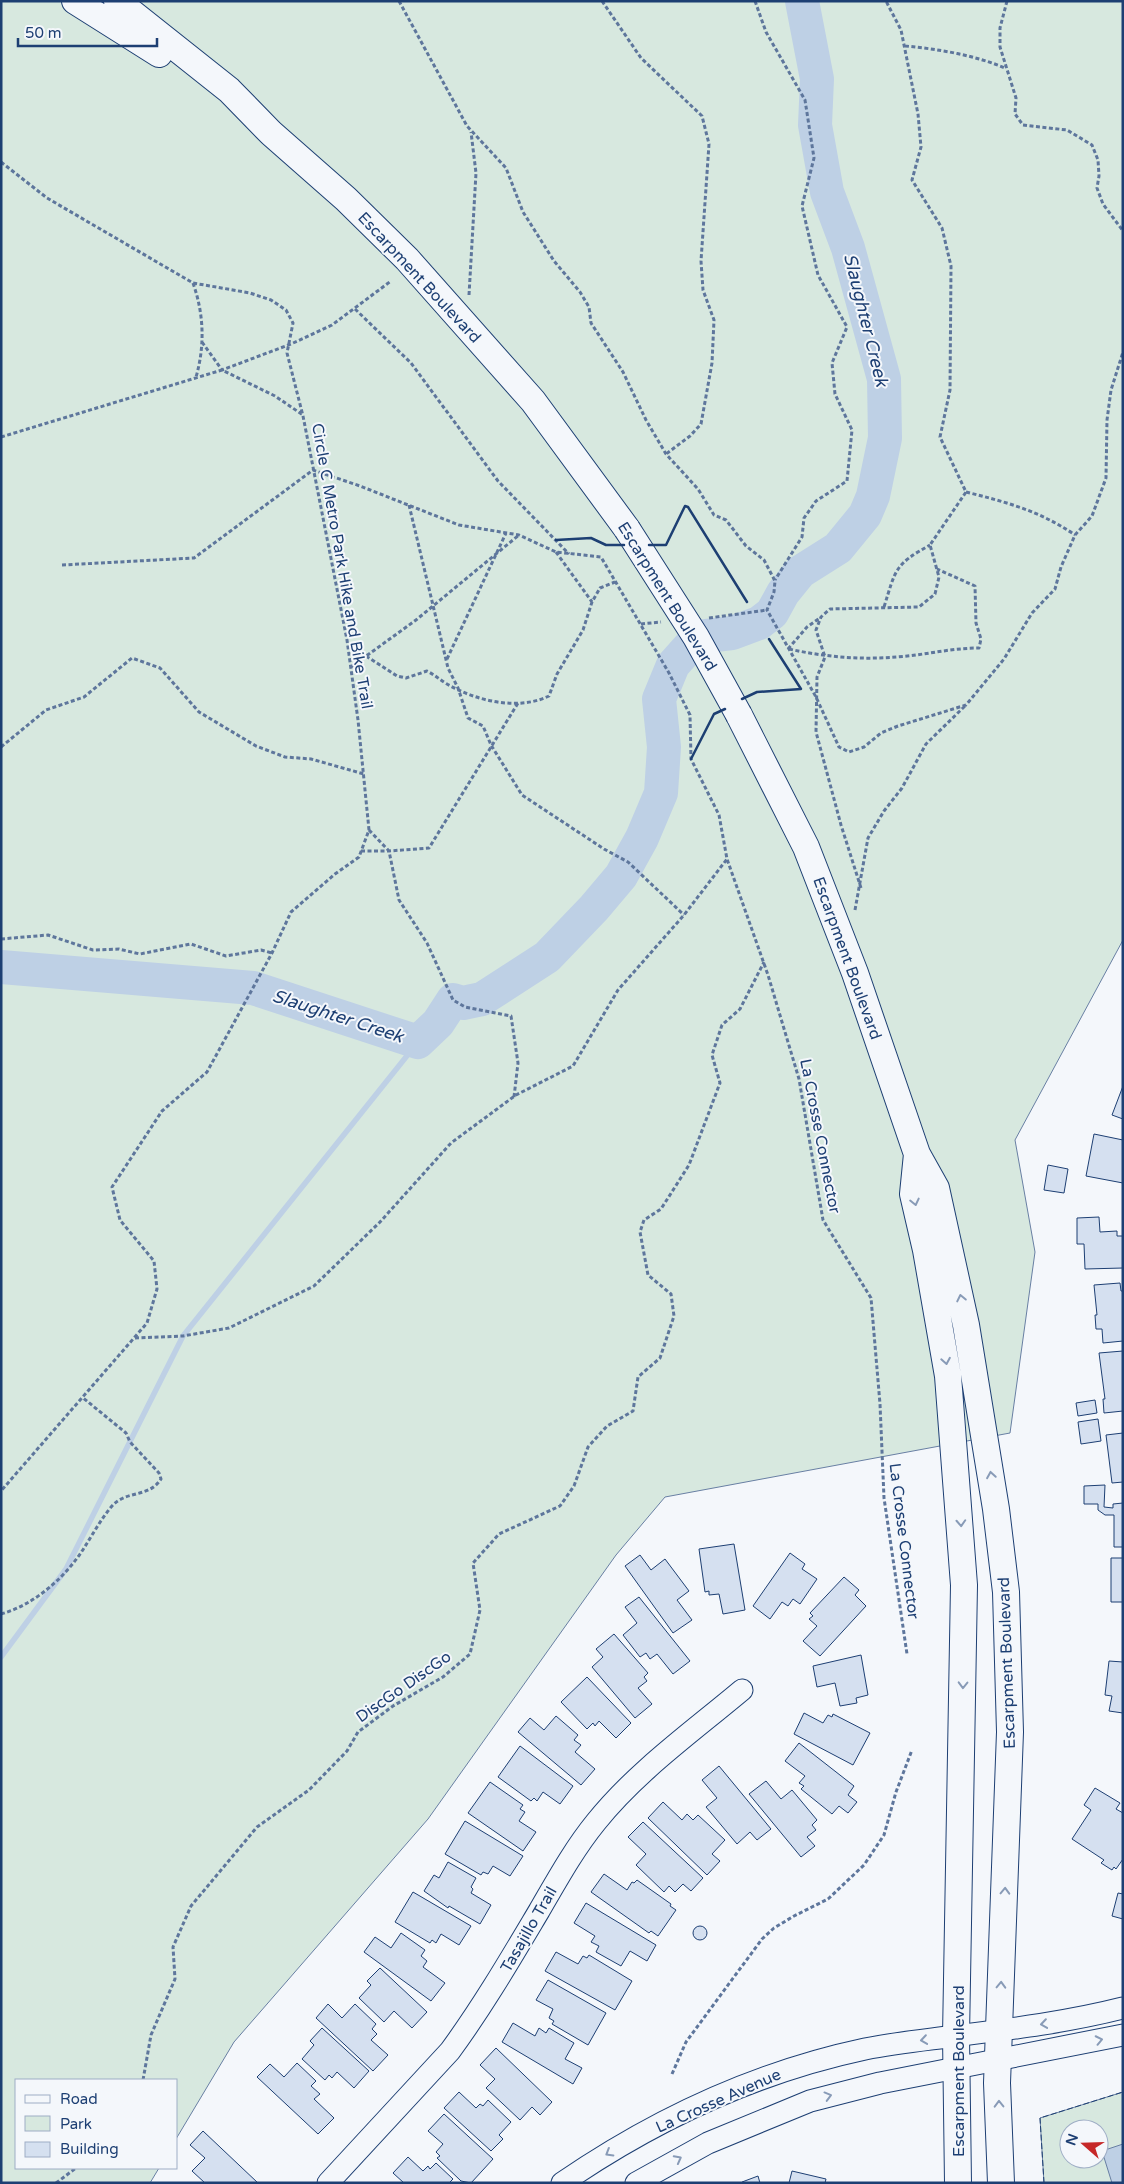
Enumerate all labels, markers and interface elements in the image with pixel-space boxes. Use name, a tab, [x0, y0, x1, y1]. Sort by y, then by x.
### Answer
scale bar	[18, 15, 156, 47]
text: 50 m	[25, 24, 62, 42]
street label: Escarpment Boulevard	[353, 208, 485, 347]
water label: Slaughter Creek	[839, 251, 893, 390]
street label: Circle C Metro Park Hike and Bike Trail	[307, 422, 377, 711]
street label: Escarpment Boulevard	[613, 518, 721, 675]
street label: Escarpment Boulevard	[808, 874, 886, 1043]
water label: Slaughter Creek	[270, 984, 407, 1048]
street label: La Crosse Connector	[795, 1057, 845, 1216]
one-way arrow	[909, 1197, 920, 1206]
one-way arrow	[956, 1294, 966, 1303]
one-way arrow	[940, 1357, 950, 1366]
street label: La Crosse Connector	[885, 1462, 924, 1621]
one-way arrow	[987, 1471, 997, 1480]
one-way arrow	[955, 1519, 966, 1527]
street label: Escarpment Boulevard	[994, 1577, 1020, 1749]
street label: DiscGo DiscGo	[352, 1647, 455, 1727]
one-way arrow	[958, 1682, 968, 1690]
street label: Tasajillo Trail	[496, 1883, 562, 1976]
one-way arrow	[999, 1887, 1010, 1895]
one-way arrow	[996, 1980, 1007, 1988]
street label: Escarpment Boulevard	[949, 1985, 969, 2157]
one-way arrow	[1040, 2018, 1048, 2029]
one-way arrow	[919, 2035, 928, 2045]
one-way arrow	[1095, 2036, 1103, 2046]
street label: La Crosse Avenue	[653, 2064, 784, 2137]
legend	[15, 2079, 178, 2169]
text: Road	[60, 2090, 98, 2108]
one-way arrow	[823, 2092, 831, 2102]
one-way arrow	[994, 2100, 1004, 2108]
text: Park	[60, 2115, 92, 2133]
north arrow	[1059, 2119, 1109, 2169]
text: N	[1062, 2132, 1082, 2148]
text: Building	[60, 2140, 119, 2158]
one-way arrow	[606, 2146, 615, 2156]
one-way arrow	[673, 2155, 682, 2165]

